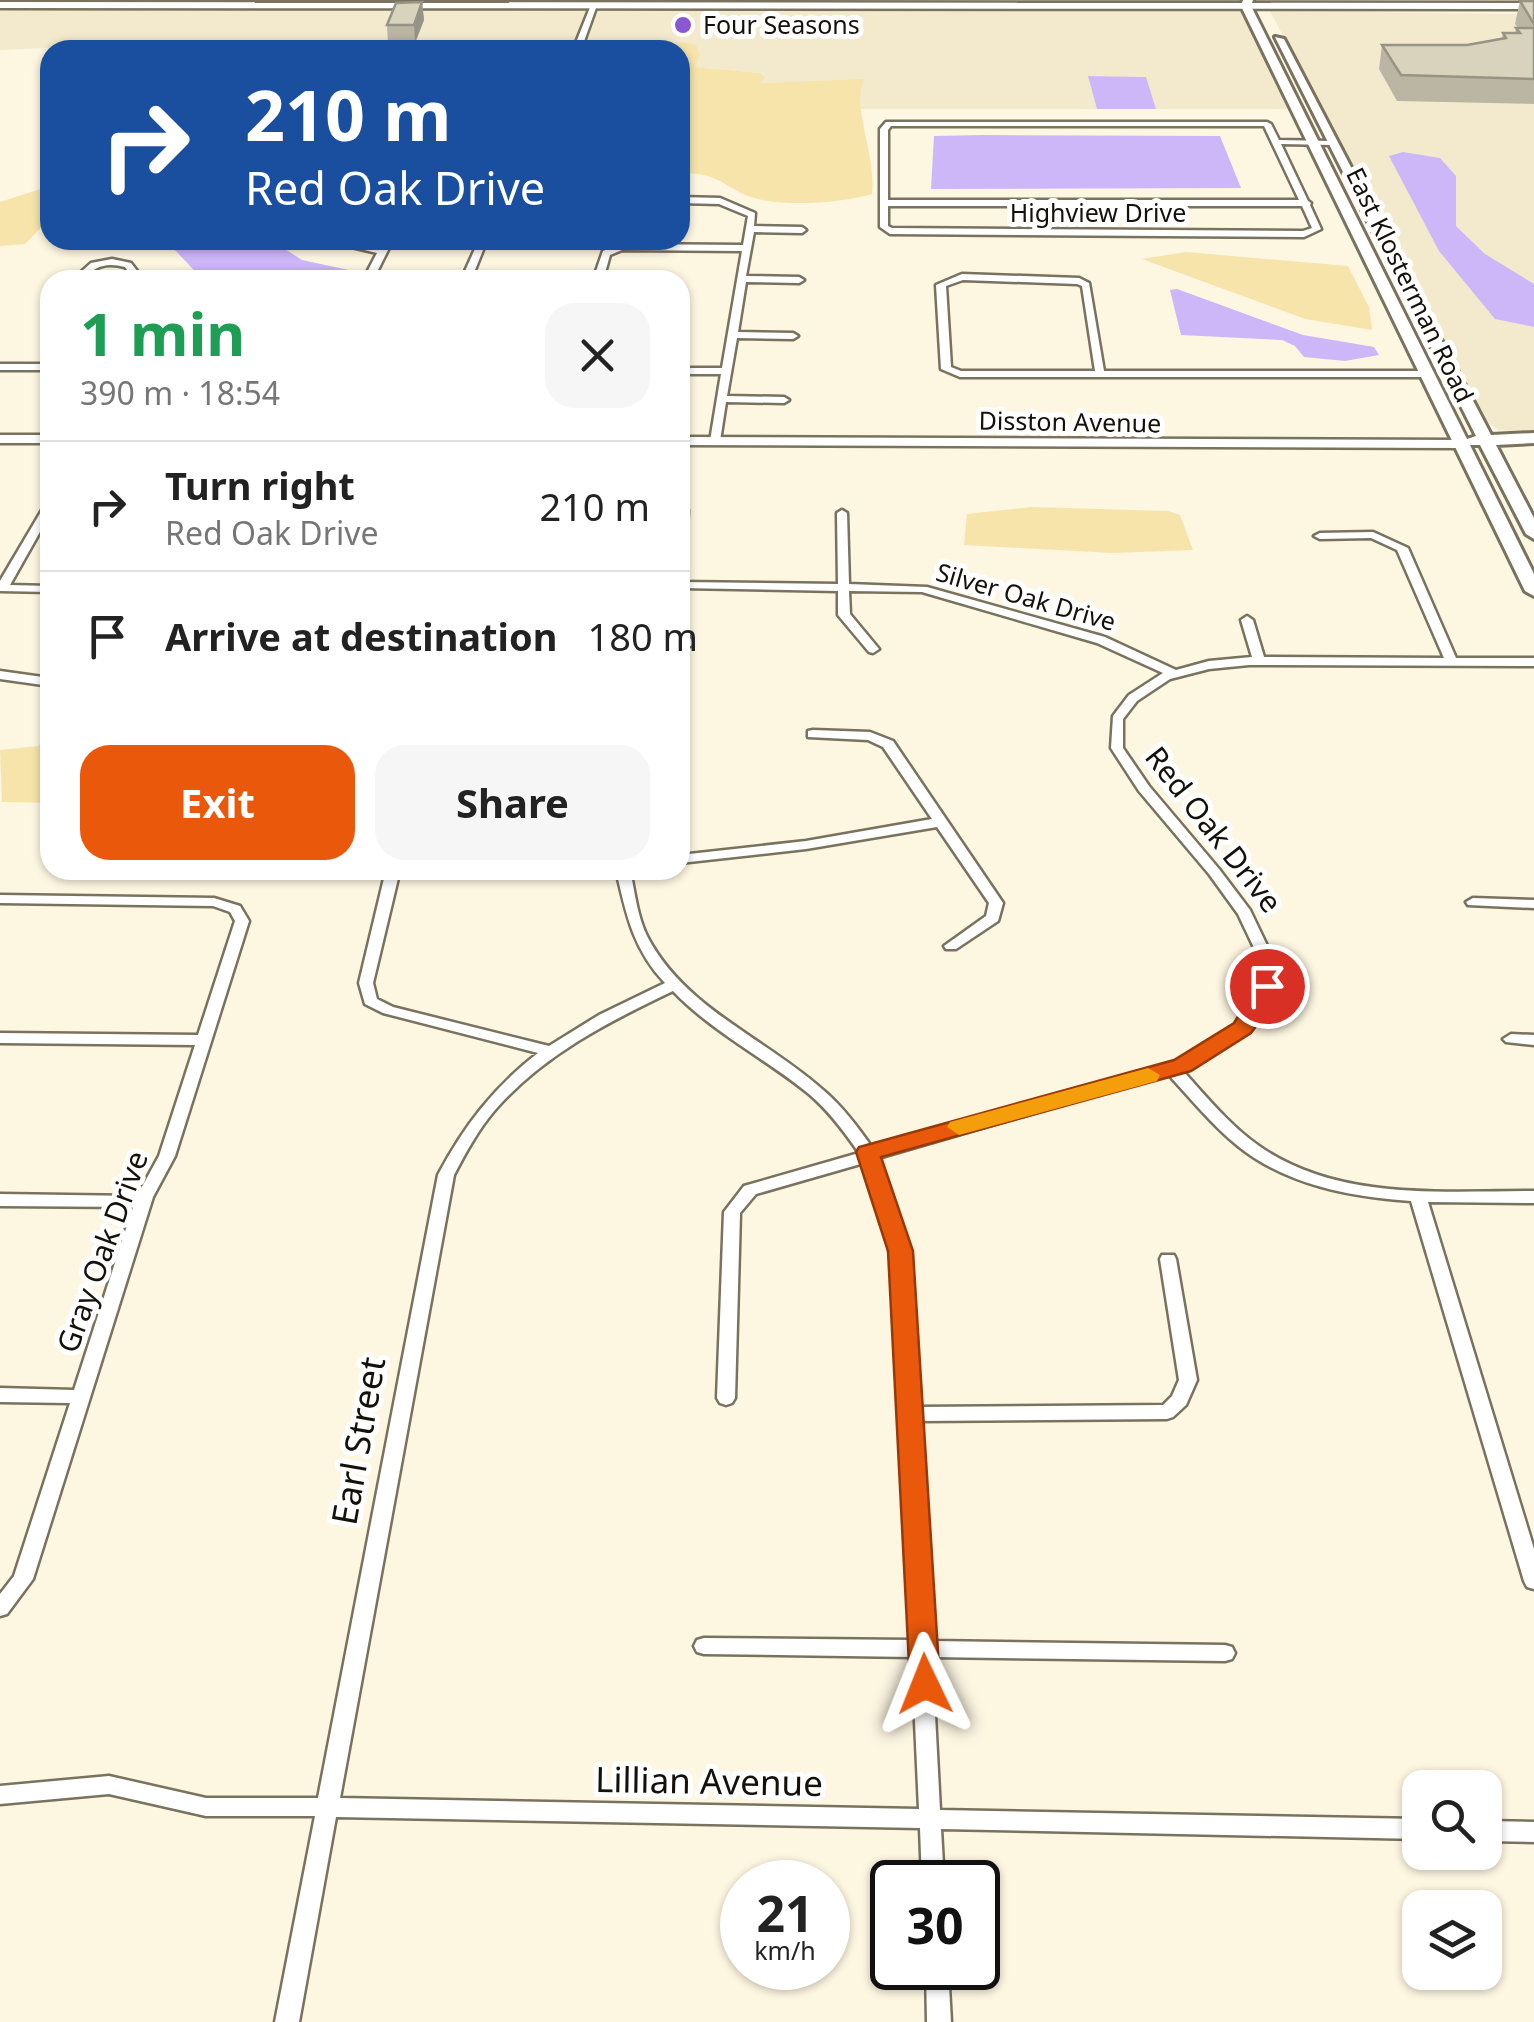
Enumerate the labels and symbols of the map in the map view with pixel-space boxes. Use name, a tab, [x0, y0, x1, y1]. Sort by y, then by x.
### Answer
place label: Four Seasons	[703, 7, 860, 41]
marker: Four Seasons	[672, 14, 694, 36]
street label: East Klosterman Road	[1339, 161, 1483, 408]
street label: Highview Drive	[1010, 195, 1186, 229]
street label: Disston Avenue	[978, 402, 1162, 440]
street label: Silver Oak Drive	[932, 554, 1120, 638]
street label: Red Oak Drive	[1136, 738, 1292, 921]
pin	[1225, 944, 1310, 1029]
street label: Gray Oak Drive	[46, 1145, 157, 1358]
street label: Earl Street	[320, 1353, 395, 1528]
position arrow	[873, 1632, 977, 1736]
street label: Lillian Avenue	[595, 1755, 823, 1806]
speed limit sign: 30	[870, 1860, 1000, 1990]

